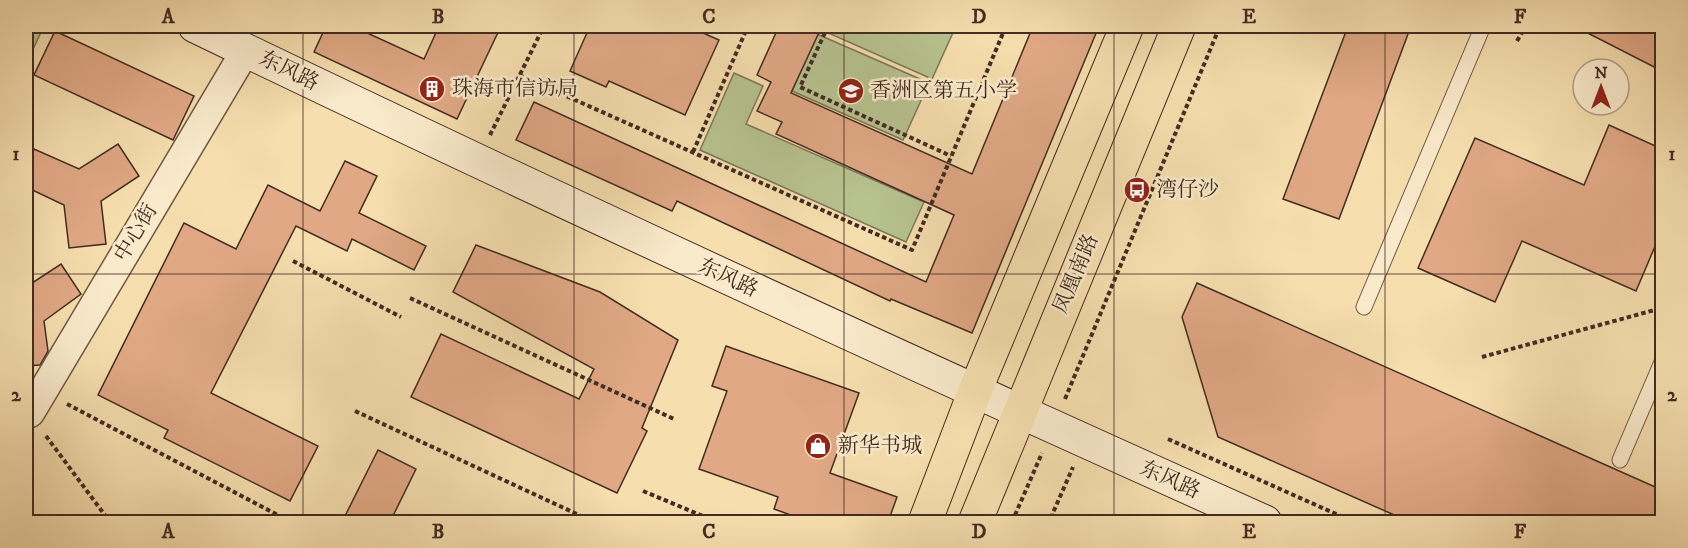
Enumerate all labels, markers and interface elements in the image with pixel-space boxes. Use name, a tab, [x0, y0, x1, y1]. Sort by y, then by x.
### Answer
text: A	[161, 5, 176, 30]
text: B	[432, 5, 444, 30]
text: C	[702, 5, 716, 30]
text: D	[972, 5, 987, 30]
text: E	[1242, 5, 1256, 30]
text: F	[1514, 5, 1527, 30]
street label: 东风路	[255, 46, 323, 96]
north arrow	[1571, 57, 1631, 117]
text: N	[1594, 63, 1608, 83]
building icon: 珠海市信访局	[417, 74, 447, 104]
place label: 珠海市信访局	[452, 76, 578, 102]
school or university icon: 香洲区第五小学	[836, 76, 866, 106]
place label: 香洲区第五小学	[870, 78, 1017, 104]
text: 1	[12, 142, 20, 167]
text: 1	[1668, 142, 1676, 167]
bus stop icon: 湾仔沙	[1122, 175, 1152, 205]
place label: 湾仔沙	[1156, 177, 1219, 203]
street label: 中心街	[109, 199, 163, 267]
street label: 凤凰南路	[1048, 230, 1104, 318]
street label: 东风路	[694, 253, 762, 303]
text: 2	[11, 383, 22, 408]
text: 2	[1667, 383, 1678, 408]
shop icon: 新华书城	[803, 431, 833, 461]
place label: 新华书城	[838, 433, 922, 459]
street label: 东风路	[1136, 455, 1204, 505]
text: A	[161, 520, 176, 545]
text: B	[432, 520, 444, 545]
text: C	[702, 520, 716, 545]
text: D	[972, 520, 987, 545]
text: E	[1242, 520, 1256, 545]
text: F	[1514, 520, 1527, 545]

